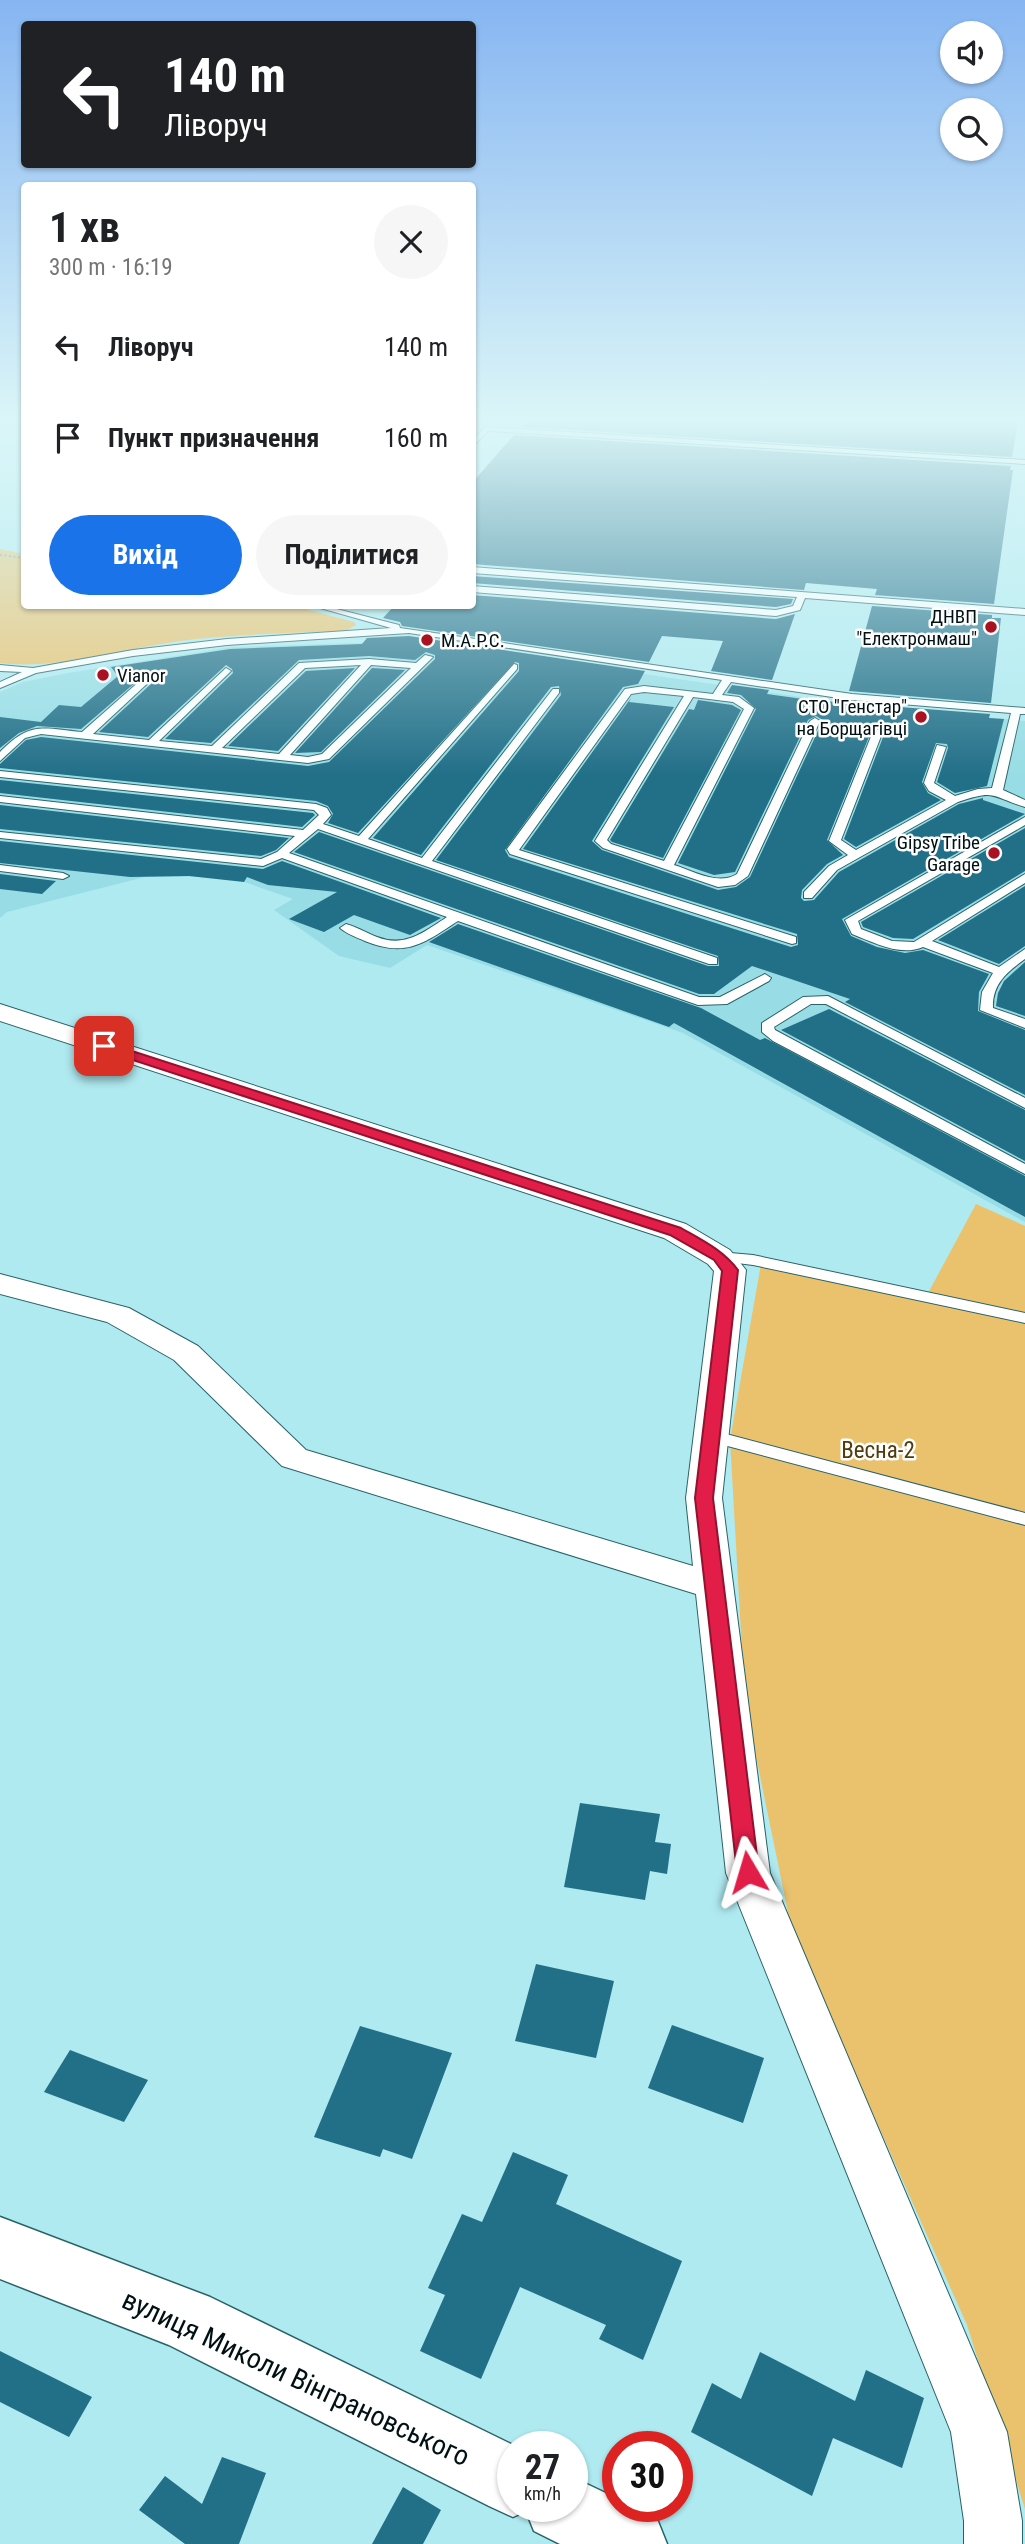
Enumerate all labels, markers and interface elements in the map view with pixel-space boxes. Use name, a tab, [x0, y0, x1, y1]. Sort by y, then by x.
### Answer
map controls	[940, 21, 1003, 161]
button: sound	[940, 21, 1003, 84]
text: 140 m	[164, 47, 286, 104]
icon: left	[49, 49, 140, 140]
button: search	[940, 98, 1003, 161]
text: Ліворуч	[164, 106, 268, 144]
text: 1 хв	[49, 203, 120, 252]
button: close	[374, 205, 448, 279]
text: 300 m · 16:19	[49, 254, 173, 281]
icon: left	[49, 328, 87, 366]
text: Ліворуч	[108, 332, 193, 362]
text: 140 m	[384, 332, 448, 362]
icon: arrive	[49, 419, 87, 457]
text: Пункт призначення	[108, 423, 319, 453]
text: 160 m	[384, 423, 448, 453]
button: Вихід	[49, 515, 242, 595]
button: Поділитися	[256, 515, 448, 595]
place label: ДНВП "Електронмаш"	[856, 605, 977, 650]
marker: ДНВП "Електронмаш"	[983, 619, 999, 635]
place label: М.А.Р.С.	[441, 629, 505, 652]
marker: М.А.Р.С.	[419, 632, 435, 648]
place label: Vianor	[117, 664, 166, 687]
marker: Vianor	[95, 667, 111, 683]
place label: СТО "Генстар" на Борщагівці	[796, 695, 907, 740]
marker: СТО "Генстар" на Борщагівці	[913, 709, 929, 725]
place label: Gipsy Tribe Garage	[897, 831, 980, 876]
marker: Gipsy Tribe Garage	[986, 845, 1002, 861]
pin	[74, 1016, 134, 1076]
icon: arrive	[85, 1027, 123, 1065]
park label: Весна-2	[841, 1437, 915, 1464]
position arrow	[711, 1835, 785, 1909]
street label: вулиця Миколи Вінграновського	[117, 2283, 475, 2473]
speed limit sign: 30	[602, 2431, 693, 2522]
text: 27	[525, 2447, 560, 2488]
text: km/h	[524, 2483, 561, 2504]

